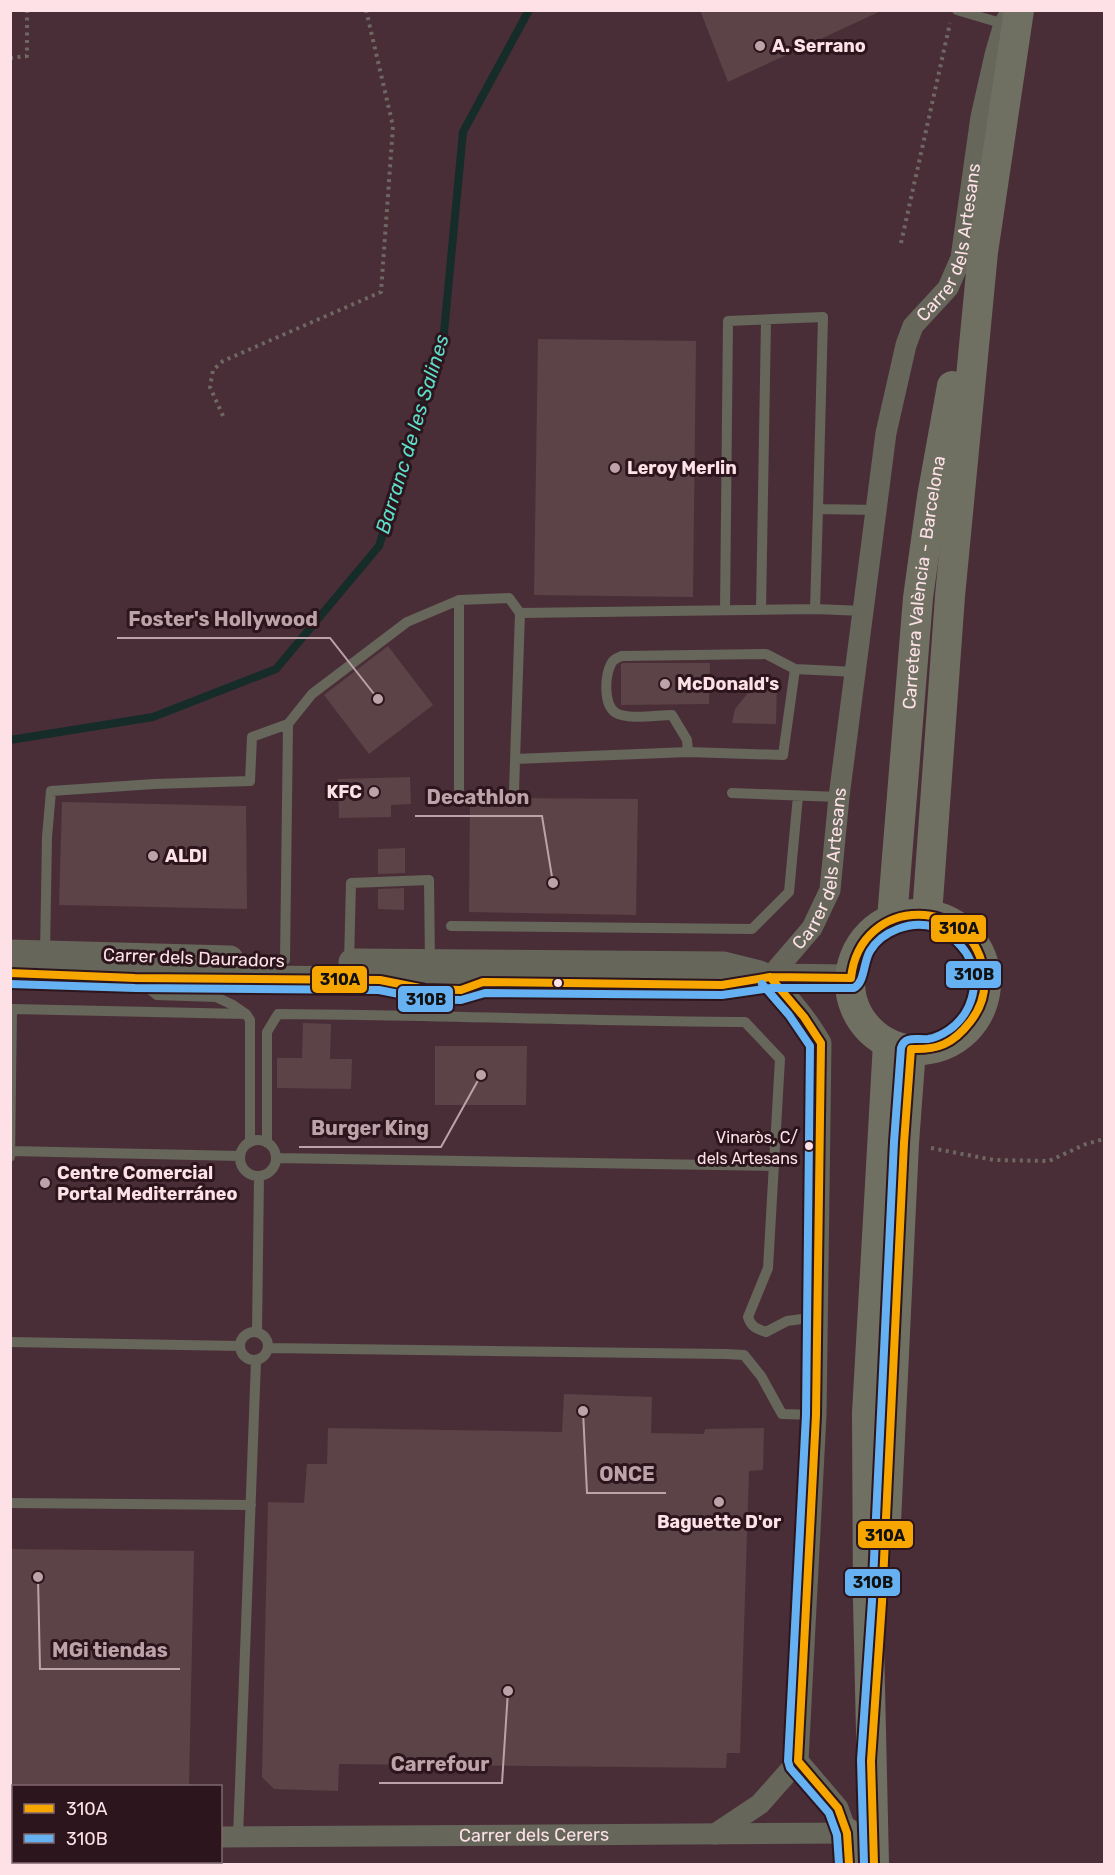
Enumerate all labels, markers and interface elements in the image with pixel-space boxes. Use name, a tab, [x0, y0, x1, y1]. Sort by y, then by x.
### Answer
place label: A. Serrano	[772, 35, 866, 57]
marker: A. Serrano	[753, 39, 767, 53]
street label: Carrer dels Artesans	[912, 162, 985, 326]
water label: Barranc de les Salines	[370, 332, 454, 536]
street label: Carretera València - Barcelona	[898, 454, 950, 710]
place label: Leroy Merlin	[627, 457, 737, 479]
marker: Leroy Merlin	[608, 461, 622, 475]
callout: Foster's Hollywood	[117, 600, 330, 638]
text: Foster's Hollywood	[128, 607, 318, 631]
place label: McDonald's	[677, 673, 779, 695]
marker: McDonald's	[658, 677, 672, 691]
callout: Decathlon	[415, 778, 542, 816]
place label: KFC	[326, 781, 362, 803]
marker: KFC	[367, 785, 381, 799]
text: Decathlon	[427, 785, 529, 809]
street label: Carrer dels Artesans	[787, 786, 851, 954]
place label: ALDI	[165, 845, 207, 867]
marker: ALDI	[146, 849, 160, 863]
line badge: 310A	[930, 914, 987, 943]
text: 310A	[939, 919, 980, 938]
street label: Carrer dels Dauradors	[103, 944, 285, 972]
line badge: 310B	[945, 960, 1002, 989]
line badge: 310A	[311, 965, 368, 994]
text: 310B	[954, 965, 994, 984]
text: 310A	[320, 970, 361, 989]
unlabelled marker	[552, 977, 564, 989]
line badge: 310B	[397, 985, 454, 1013]
text: 310B	[406, 990, 446, 1009]
callout: Burger King	[299, 1109, 441, 1147]
text: Burger King	[311, 1116, 429, 1140]
place label: Vinaròs, C/ dels Artesans	[697, 1128, 798, 1168]
marker: Vinaròs, C/ dels Artesans	[803, 1140, 815, 1152]
place label: Centre Comercial Portal Mediterráneo	[57, 1162, 238, 1205]
marker: Centre Comercial Portal Mediterráneo	[38, 1176, 52, 1190]
callout: ONCE	[587, 1455, 666, 1493]
text: ONCE	[599, 1462, 655, 1486]
marker: Baguette D'or	[712, 1495, 726, 1509]
place label: Baguette D'or	[657, 1511, 781, 1533]
line badge: 310A	[857, 1520, 914, 1549]
text: 310A	[865, 1526, 906, 1545]
line badge: 310B	[844, 1568, 901, 1597]
text: 310B	[853, 1573, 893, 1592]
callout: MGi tiendas	[40, 1631, 180, 1669]
text: MGi tiendas	[52, 1638, 168, 1662]
callout: Carrefour	[379, 1745, 502, 1783]
text: Carrefour	[391, 1752, 489, 1776]
legend	[12, 1785, 222, 1863]
text: 310A	[66, 1798, 108, 1820]
street label: Carrer dels Cerers	[459, 1824, 609, 1846]
text: 310B	[66, 1828, 108, 1850]

